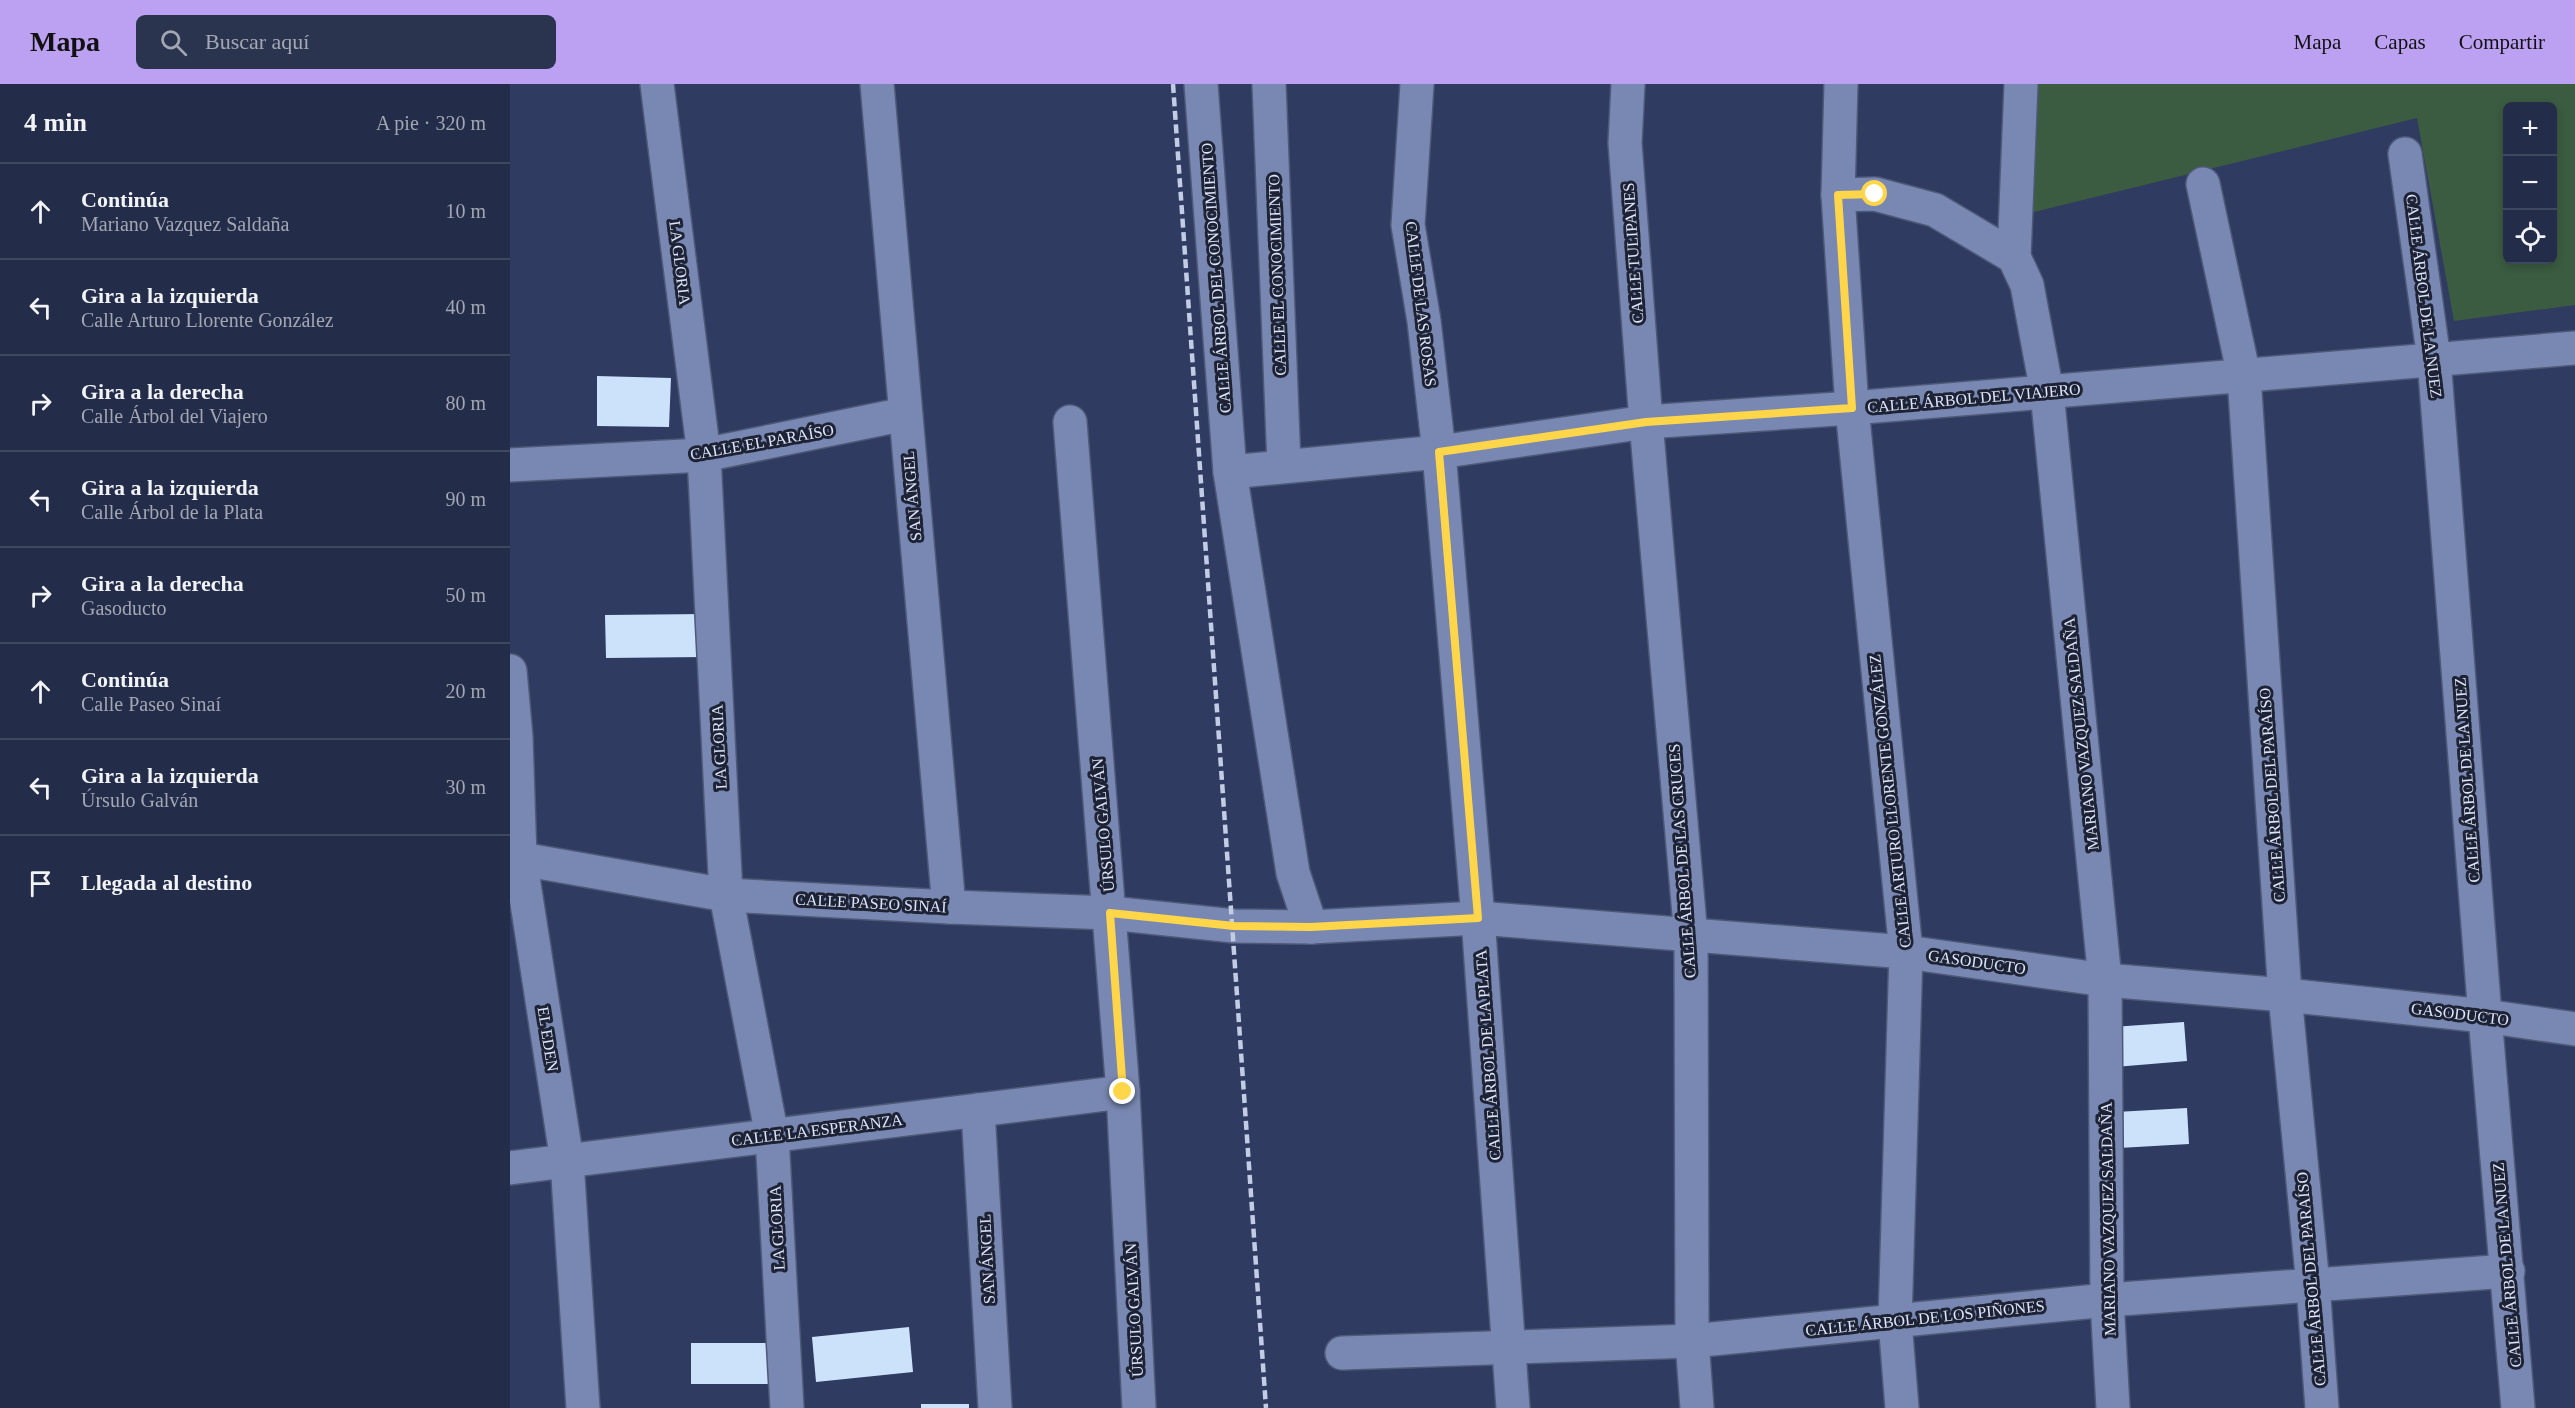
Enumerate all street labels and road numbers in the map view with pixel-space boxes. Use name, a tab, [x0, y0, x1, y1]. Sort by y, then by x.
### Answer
street label: CALLE ÁRBOL DEL CONOCIMIENTO	[1197, 142, 1234, 414]
street label: CALLE EL CONOCIMIENTO	[1265, 174, 1289, 376]
street label: CALLE TULIPANES	[1620, 182, 1646, 324]
street label: CALLE ÁRBOL DE LA NUEZ	[2403, 193, 2446, 399]
street label: LA GLORIA	[666, 220, 694, 307]
street label: CALLE DE LAS ROSAS	[1402, 220, 1440, 388]
street label: CALLE ÁRBOL DEL VIAJERO	[1867, 379, 2081, 416]
street label: CALLE EL PARAÍSO	[689, 420, 835, 463]
street label: SAN ÁNGEL	[899, 450, 924, 542]
street label: MARIANO VAZQUEZ SALDAÑA	[2060, 616, 2102, 851]
street label: CALLE ARTURO LLORENTE GONZÁLEZ	[1865, 653, 1914, 949]
street label: CALLE ÁRBOL DE LA NUEZ	[2450, 677, 2483, 883]
street label: CALLE ÁRBOL DEL PARAÍSO	[2255, 687, 2288, 903]
street label: LA GLORIA	[708, 704, 730, 790]
street label: CALLE ÁRBOL DE LAS CRUCES	[1664, 743, 1699, 979]
street label: ÚRSULO GALVÁN	[1088, 757, 1117, 893]
street label: CALLE PASEO SINAÍ	[795, 890, 947, 915]
street label: GASODUCTO	[1927, 947, 2027, 977]
street label: CALLE ÁRBOL DE LA PLATA	[1471, 948, 1504, 1161]
street label: GASODUCTO	[2410, 1000, 2510, 1028]
street label: EL EDEN	[534, 1005, 562, 1073]
street label: MARIANO VAZQUEZ SALDAÑA	[2097, 1101, 2119, 1336]
street label: CALLE LA ESPERANZA	[730, 1111, 904, 1149]
street label: CALLE ÁRBOL DE LA NUEZ	[2489, 1162, 2524, 1368]
street label: CALLE ÁRBOL DEL PARAÍSO	[2292, 1171, 2329, 1387]
street label: LA GLORIA	[766, 1185, 788, 1271]
street label: SAN ÁNGEL	[975, 1214, 998, 1305]
street label: ÚRSULO GALVÁN	[1121, 1242, 1146, 1377]
street label: CALLE ÁRBOL DE LOS PIÑONES	[1805, 1296, 2045, 1339]

